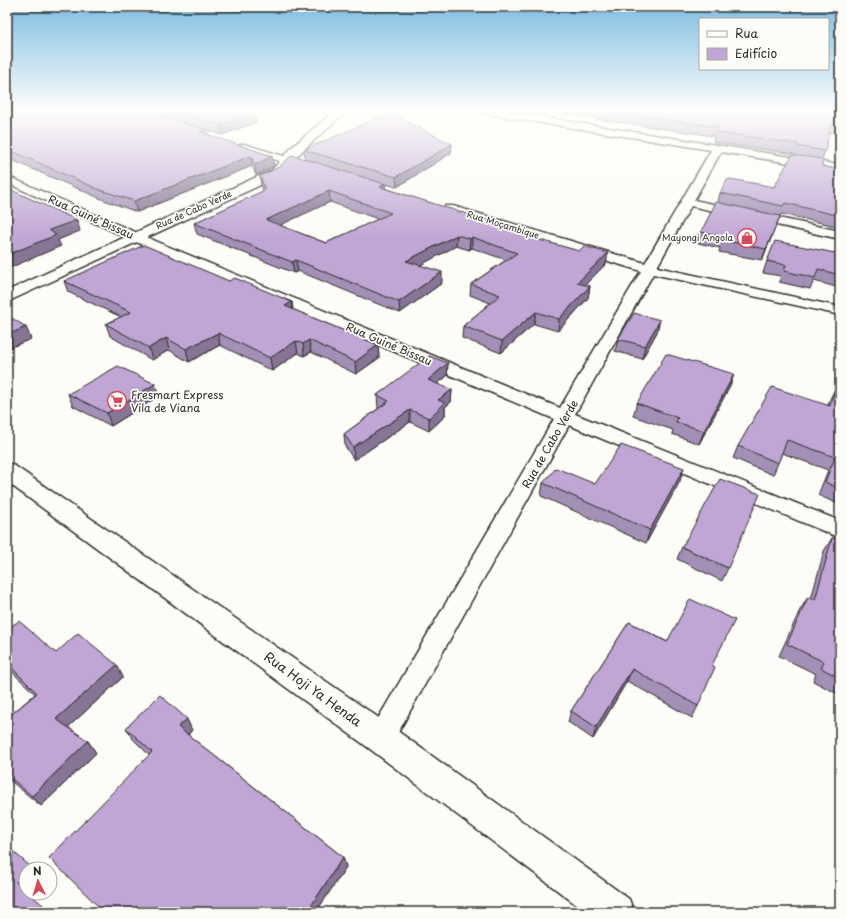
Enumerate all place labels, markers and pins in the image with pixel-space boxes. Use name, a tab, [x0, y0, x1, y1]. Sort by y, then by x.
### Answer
shop icon: Mayongi Angola	[736, 227, 758, 249]
place label: Mayongi Angola	[662, 230, 733, 244]
place label: Fresmart Express Vila de Viana	[131, 386, 223, 416]
supermarket icon: Fresmart Express Vila de Viana	[106, 390, 128, 412]

